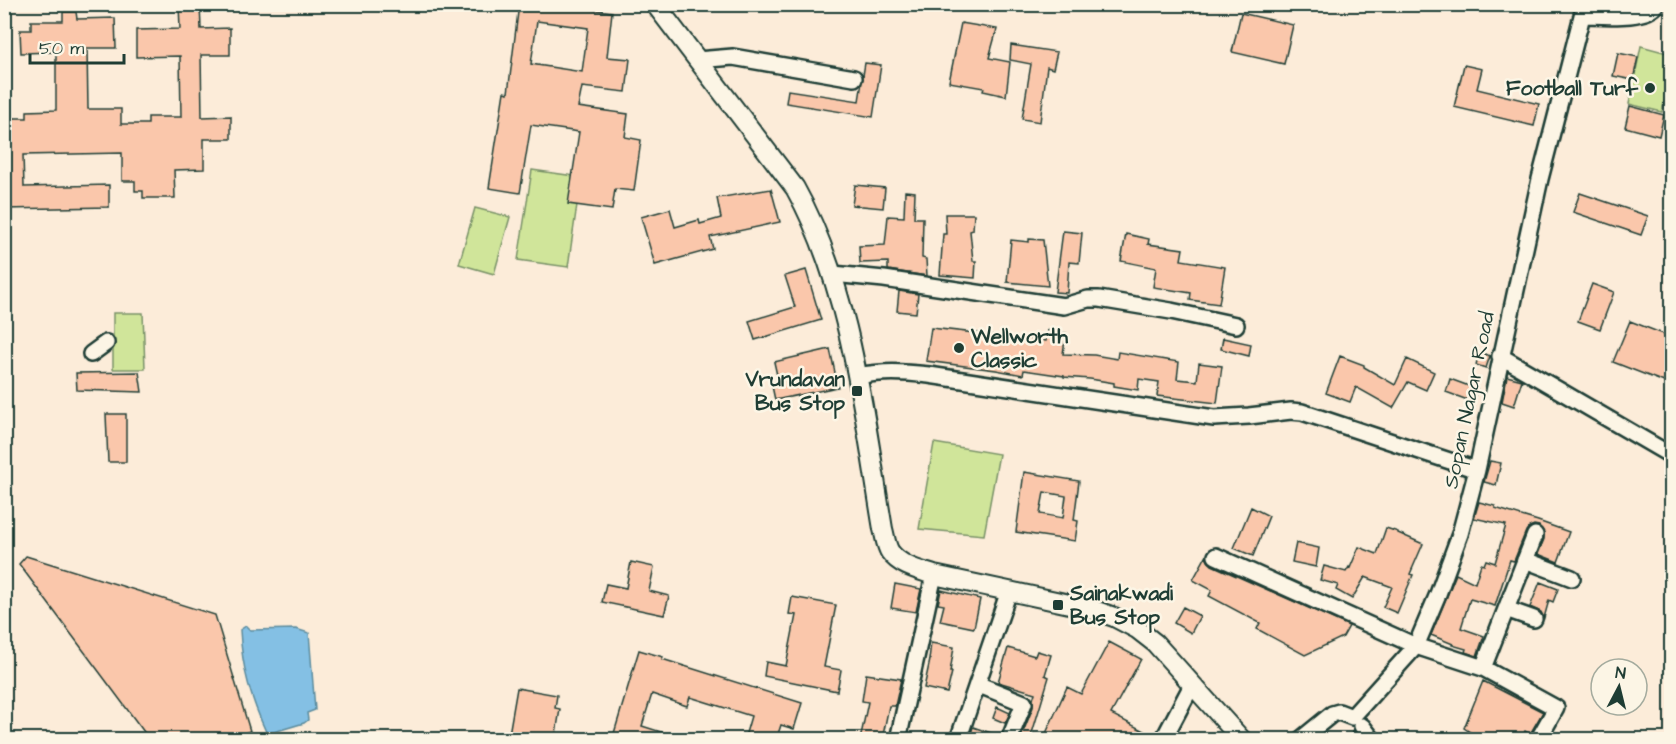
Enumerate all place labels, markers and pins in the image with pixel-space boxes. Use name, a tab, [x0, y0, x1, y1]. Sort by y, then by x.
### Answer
place label: Football Turf	[1506, 74, 1639, 103]
marker: Football Turf	[1643, 81, 1657, 95]
place label: Wellworth Classic	[970, 322, 1069, 375]
marker: Wellworth Classic	[952, 341, 966, 355]
place label: Vrundavan Bus Stop	[745, 365, 845, 419]
marker: Vrundavan Bus Stop	[850, 384, 864, 398]
place label: Sainakwadi Bus Stop	[1069, 579, 1174, 633]
marker: Sainakwadi Bus Stop	[1051, 598, 1065, 612]

